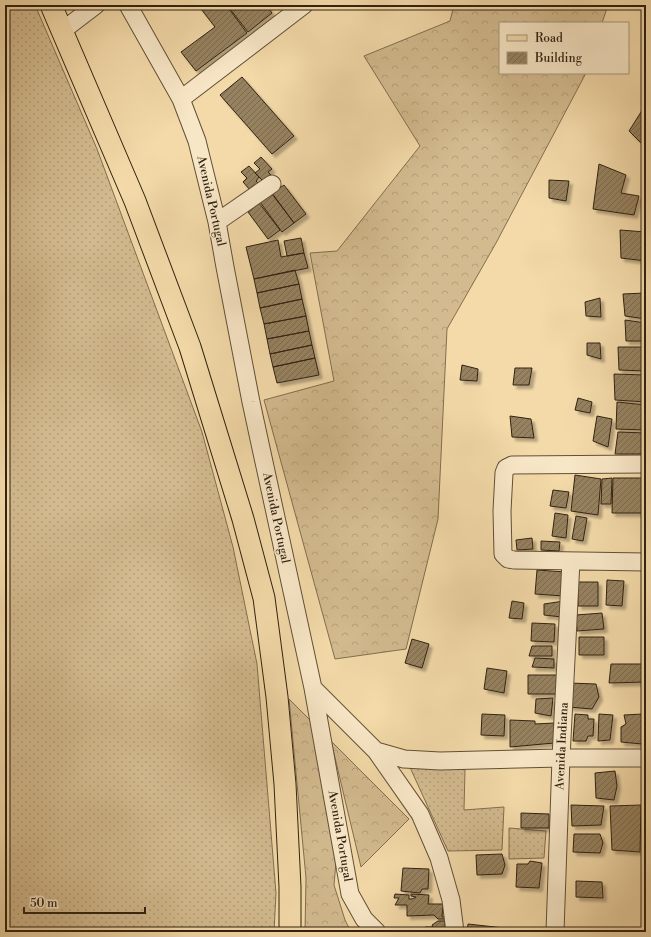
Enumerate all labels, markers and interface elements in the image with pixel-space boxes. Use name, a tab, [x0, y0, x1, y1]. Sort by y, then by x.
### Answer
legend	[499, 22, 629, 74]
text: Road	[535, 31, 563, 46]
text: Building	[534, 51, 583, 66]
street label: Avenida Portugal	[193, 153, 229, 248]
street label: Avenida Portugal	[259, 470, 293, 565]
street label: Avenida Indiana	[552, 701, 572, 791]
street label: Avenida Portugal	[324, 788, 355, 883]
scale bar	[24, 889, 145, 915]
text: 50 m	[30, 896, 58, 911]

